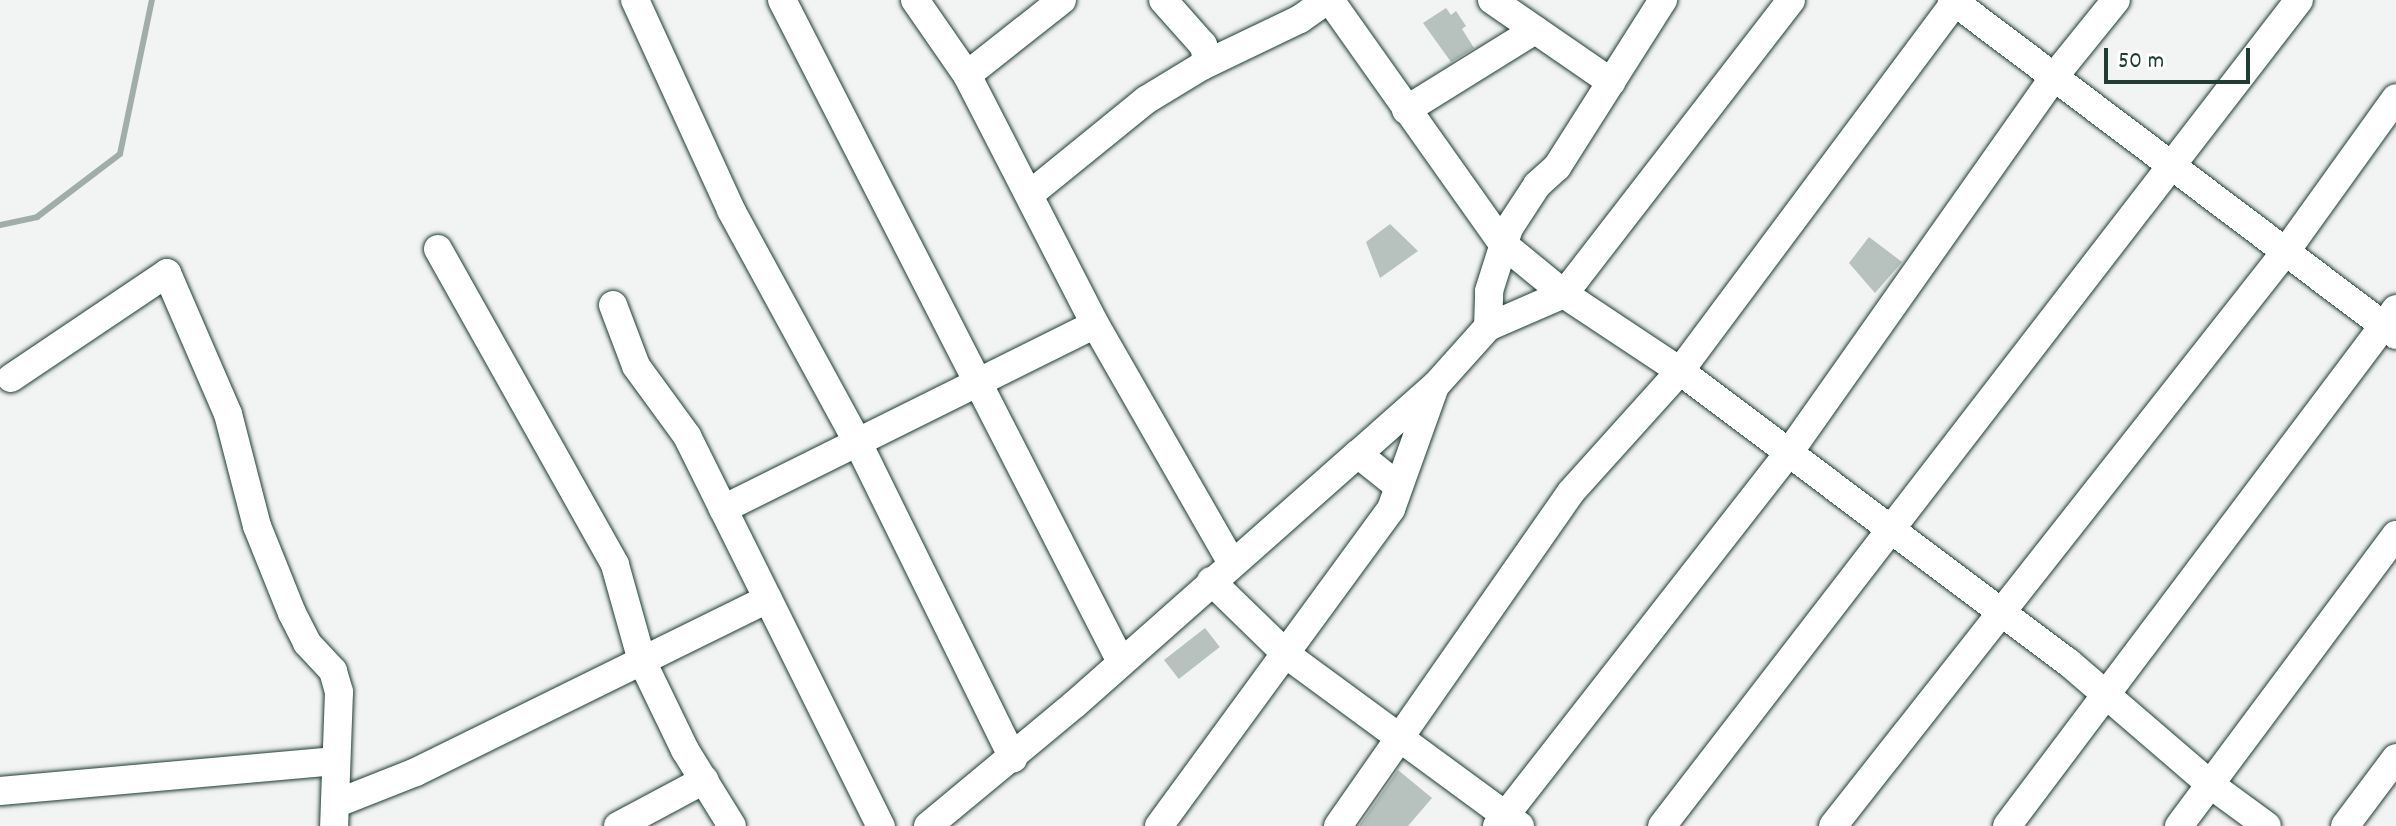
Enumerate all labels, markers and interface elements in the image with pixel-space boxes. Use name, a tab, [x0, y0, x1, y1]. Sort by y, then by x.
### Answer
scale bar	[2108, 32, 2254, 82]
text: 50 m	[2118, 45, 2164, 79]

